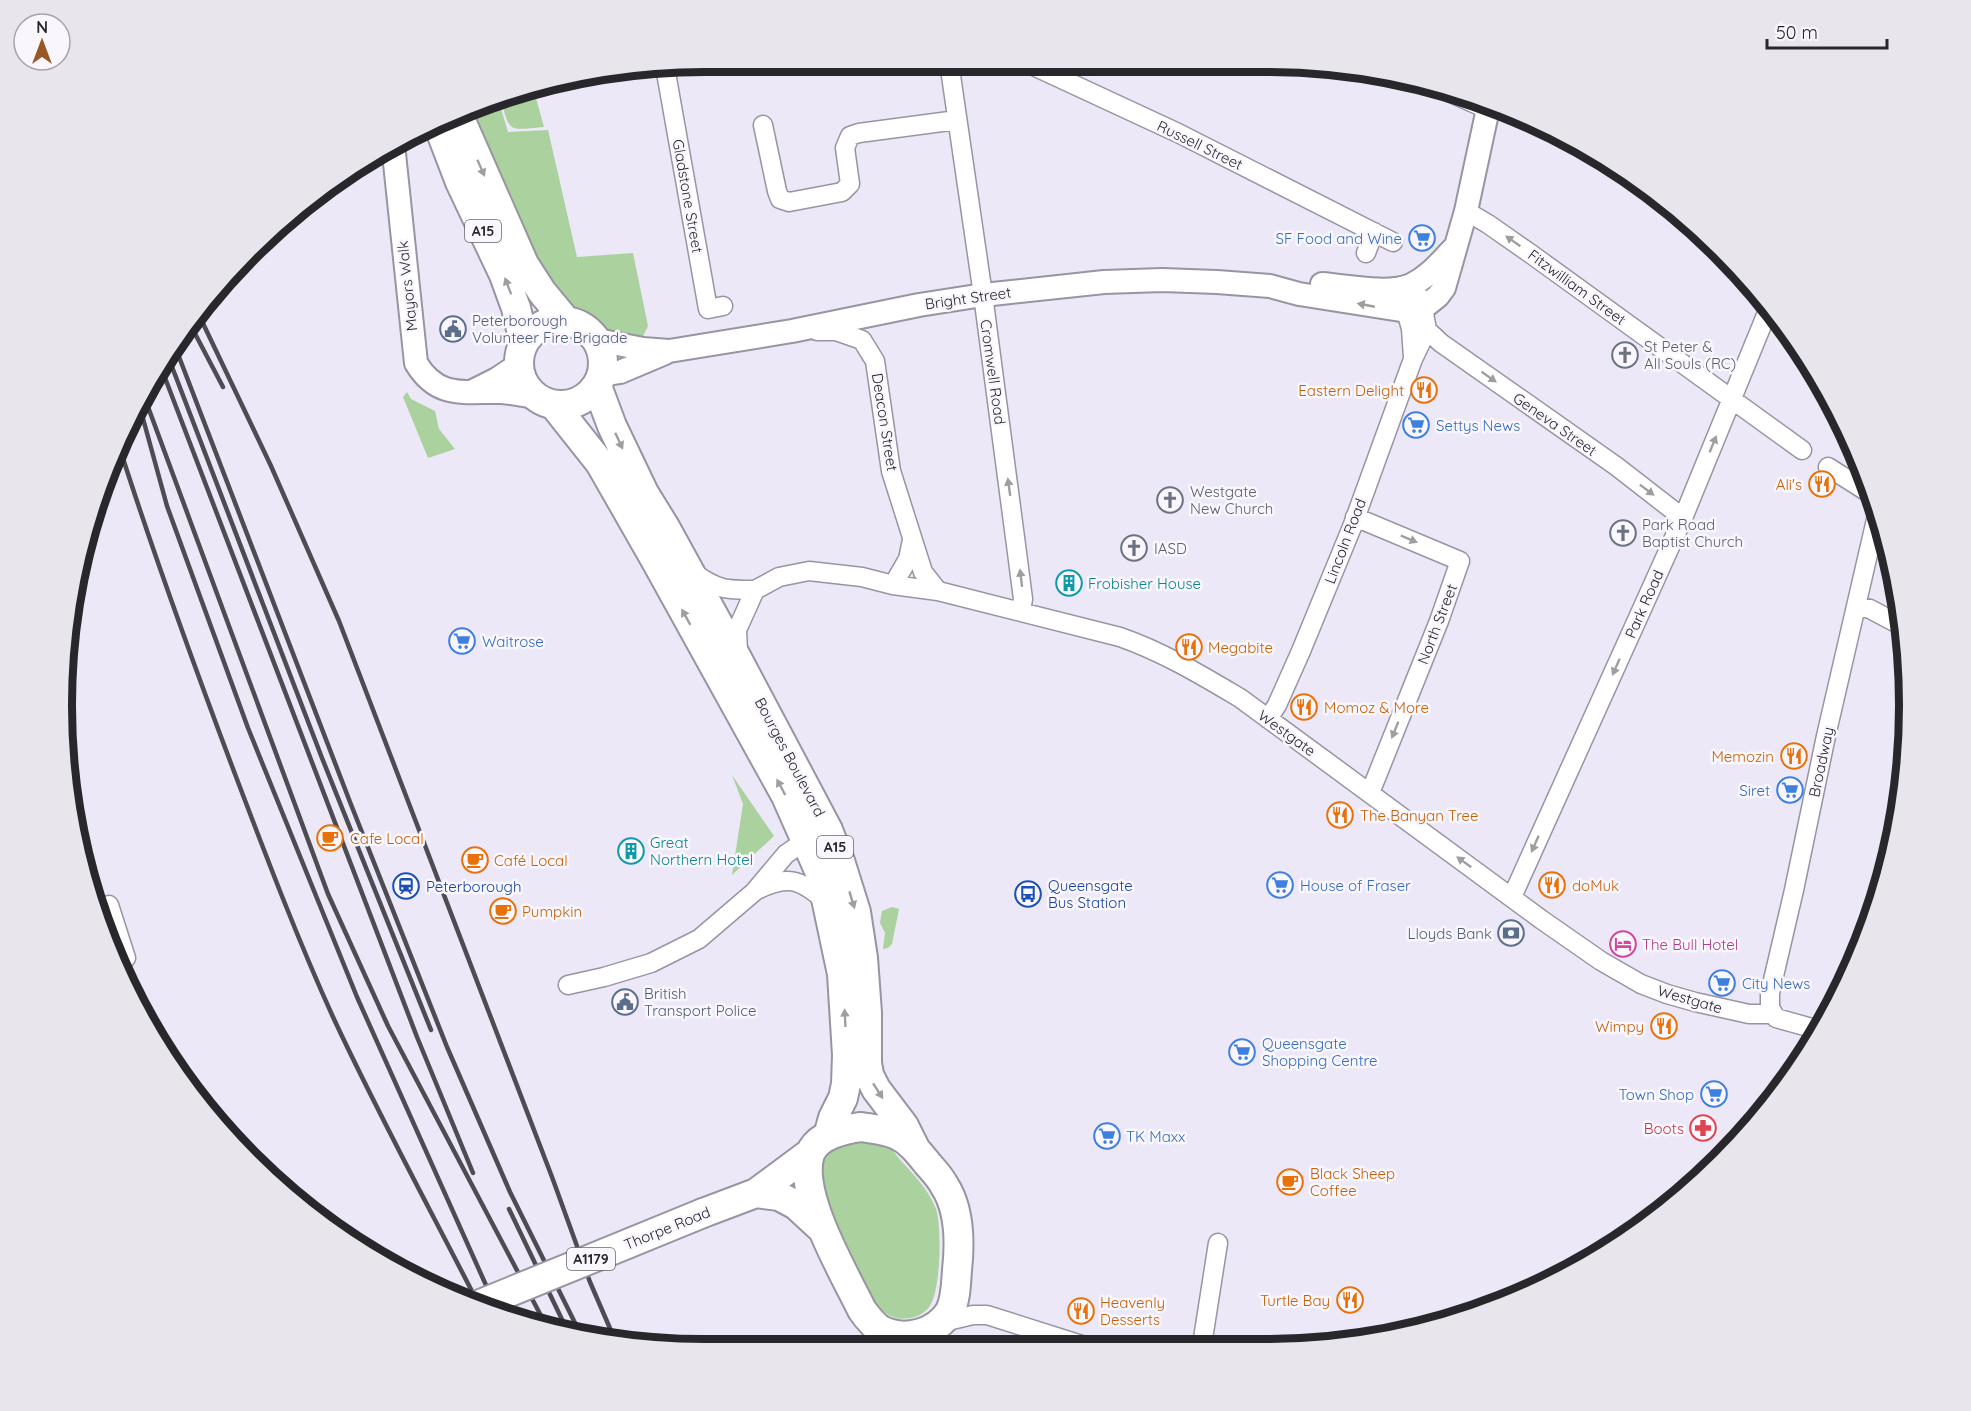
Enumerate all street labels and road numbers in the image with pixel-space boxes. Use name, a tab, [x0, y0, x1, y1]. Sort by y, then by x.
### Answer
street label: Russell Street	[1154, 116, 1246, 174]
street label: Gladstone Street	[669, 138, 707, 254]
road number: A15	[465, 220, 501, 242]
street label: Mayors Walk	[393, 240, 421, 332]
street label: Fitzwilliam Street	[1524, 245, 1630, 329]
street label: Bright Street	[924, 283, 1012, 313]
street label: Cromwell Road	[976, 318, 1010, 426]
street label: Deacon Street	[868, 372, 902, 472]
street label: Geneva Street	[1509, 388, 1601, 460]
street label: Lincoln Road	[1320, 496, 1370, 586]
street label: Park Road	[1620, 567, 1668, 641]
street label: North Street	[1413, 581, 1461, 667]
street label: Bourges Boulevard	[751, 694, 829, 820]
street label: Westgate	[1254, 706, 1320, 760]
street label: Broadway	[1804, 725, 1838, 799]
road number: A15	[817, 836, 853, 858]
street label: Westgate	[1655, 981, 1725, 1017]
street label: Thorpe Road	[621, 1202, 713, 1254]
road number: A1179	[567, 1248, 615, 1270]

